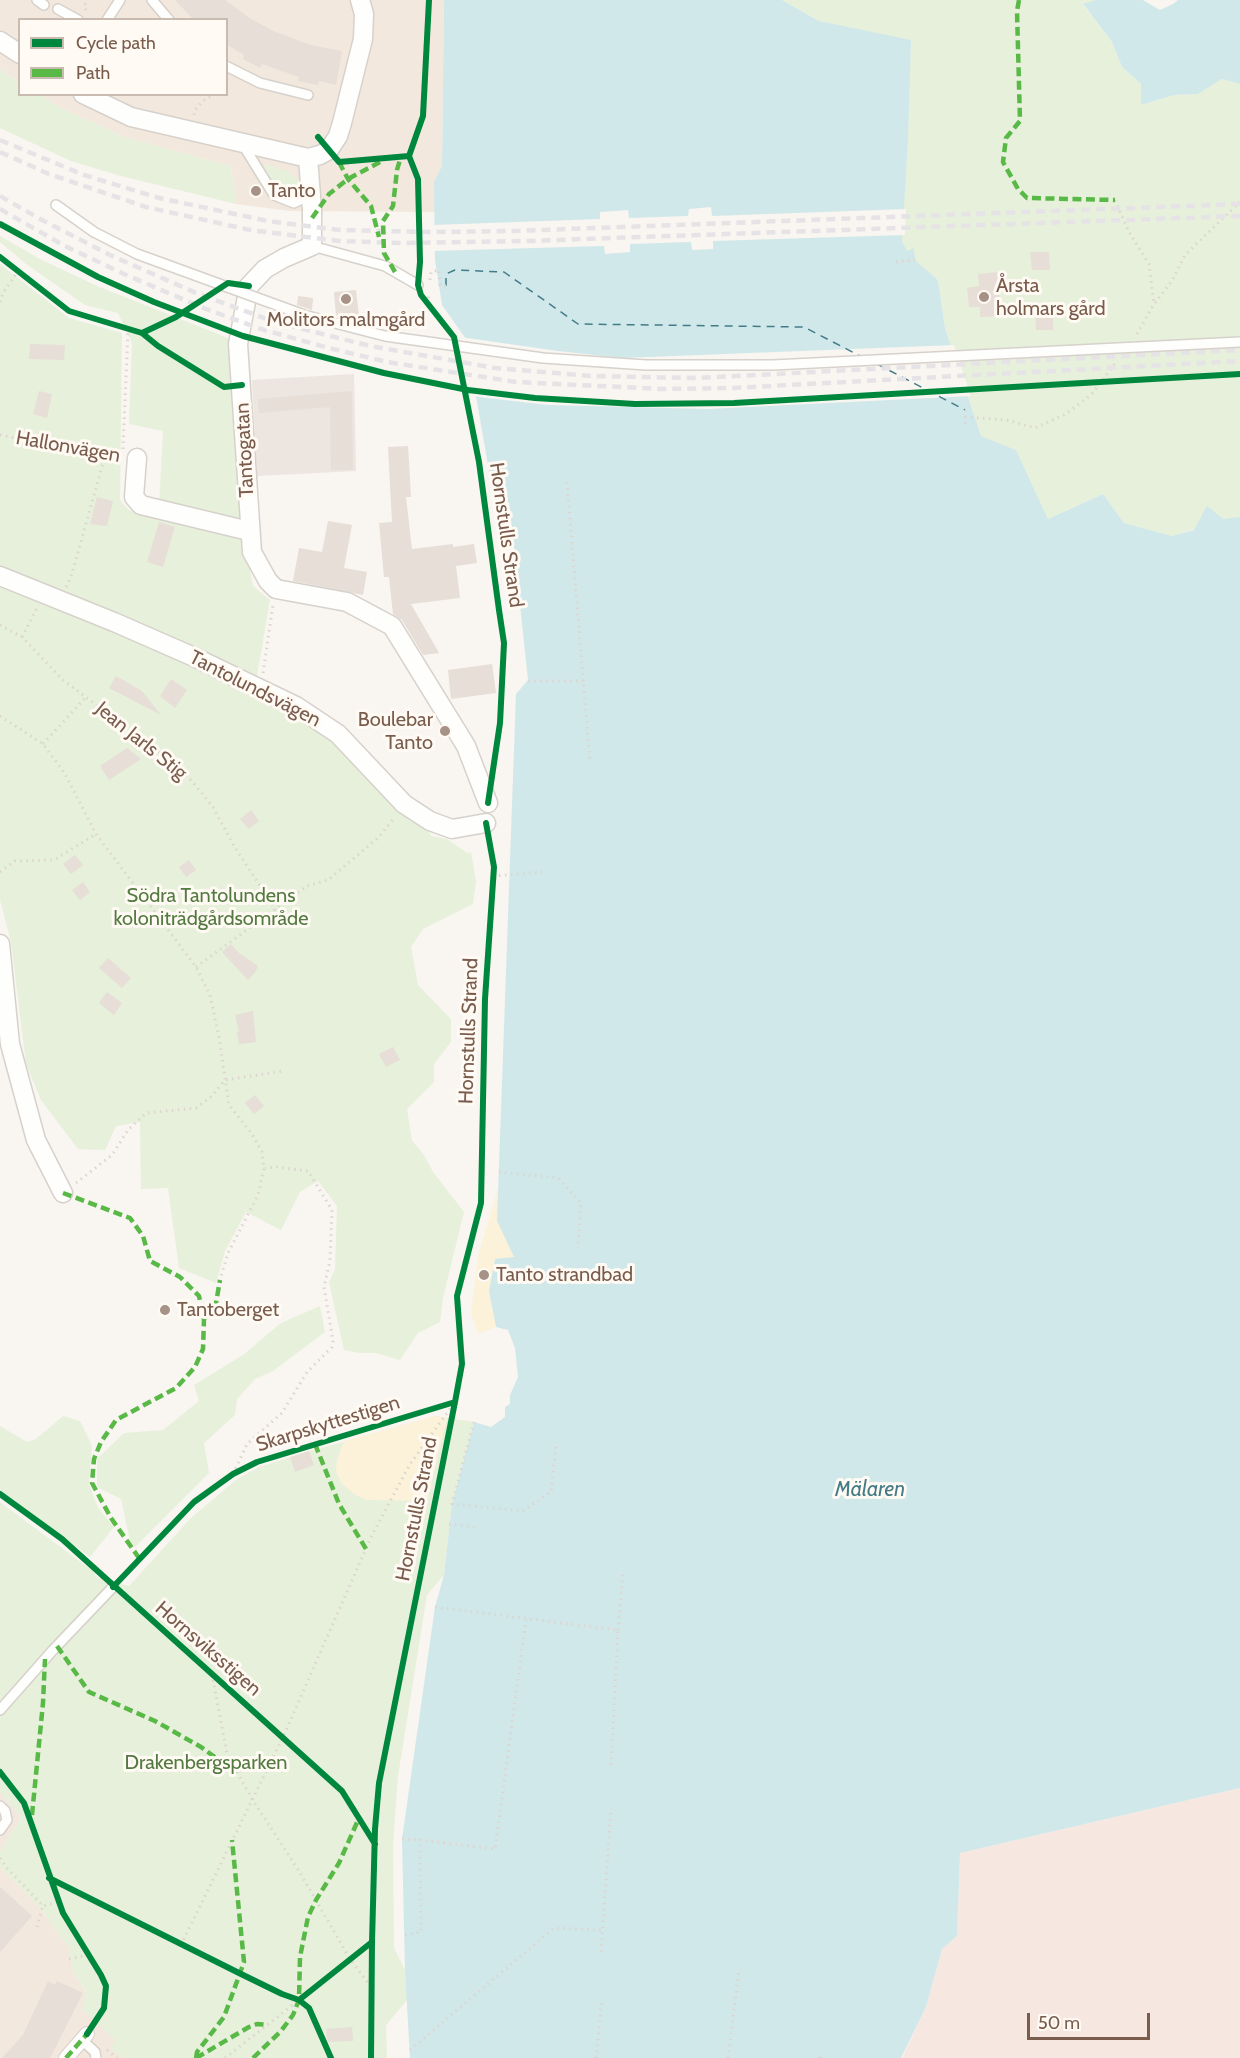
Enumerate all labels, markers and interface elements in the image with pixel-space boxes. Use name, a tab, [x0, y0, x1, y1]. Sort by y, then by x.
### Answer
legend	[18, 18, 228, 96]
text: Cycle path	[76, 32, 156, 54]
text: Path	[76, 62, 110, 84]
place label: Tanto	[268, 179, 316, 203]
marker: Tanto	[249, 184, 263, 198]
place label: Årsta holmars gård	[996, 274, 1106, 321]
marker: Årsta holmars gård	[977, 290, 991, 304]
marker: Molitors malmgård	[339, 292, 353, 306]
place label: Molitors malmgård	[267, 308, 425, 332]
street label: Tantogatan	[231, 402, 259, 498]
street label: Hallonvägen	[14, 426, 122, 468]
street label: Hornstulls Strand	[484, 461, 528, 609]
street label: Tantolundsvägen	[185, 646, 325, 732]
street label: Jean Jarls Stig	[90, 697, 192, 785]
place label: Boulebar Tanto	[358, 708, 433, 755]
marker: Boulebar Tanto	[438, 724, 452, 738]
park label: Södra Tantolundens koloniträdgårdsområde	[114, 884, 308, 931]
street label: Hornstulls Strand	[454, 958, 484, 1104]
place label: Tanto strandbad	[496, 1263, 633, 1287]
marker: Tanto strandbad	[477, 1268, 491, 1282]
place label: Tantoberget	[177, 1298, 279, 1322]
marker: Tantoberget	[158, 1303, 172, 1317]
street label: Skarpskyttestigen	[253, 1391, 403, 1457]
street label: Hornstulls Strand	[391, 1435, 443, 1583]
water label: Mälaren	[835, 1477, 905, 1503]
street label: Hornsviksstigen	[150, 1596, 266, 1702]
park label: Drakenbergsparken	[125, 1751, 287, 1775]
scale bar	[1030, 2001, 1153, 2039]
text: 50 m	[1038, 2012, 1080, 2034]

